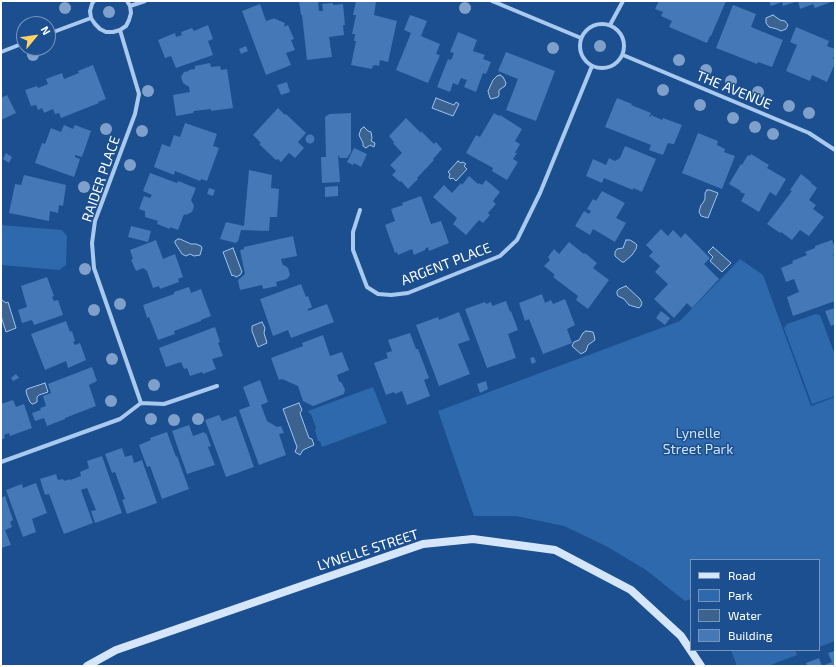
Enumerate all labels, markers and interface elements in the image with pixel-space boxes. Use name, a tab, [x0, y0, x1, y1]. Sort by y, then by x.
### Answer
north arrow	[16, 16, 56, 56]
text: N	[38, 24, 54, 37]
street label: THE AVENUE	[694, 67, 774, 113]
street label: RAIDER PLACE	[78, 134, 124, 224]
street label: ARGENT PLACE	[399, 239, 493, 289]
park label: Lynelle Street Park	[663, 425, 733, 458]
street label: LYNELLE STREET	[315, 526, 421, 574]
legend	[690, 559, 820, 651]
text: Road	[728, 568, 756, 582]
text: Park	[728, 588, 753, 602]
text: Water	[728, 608, 762, 622]
text: Building	[728, 628, 772, 642]

